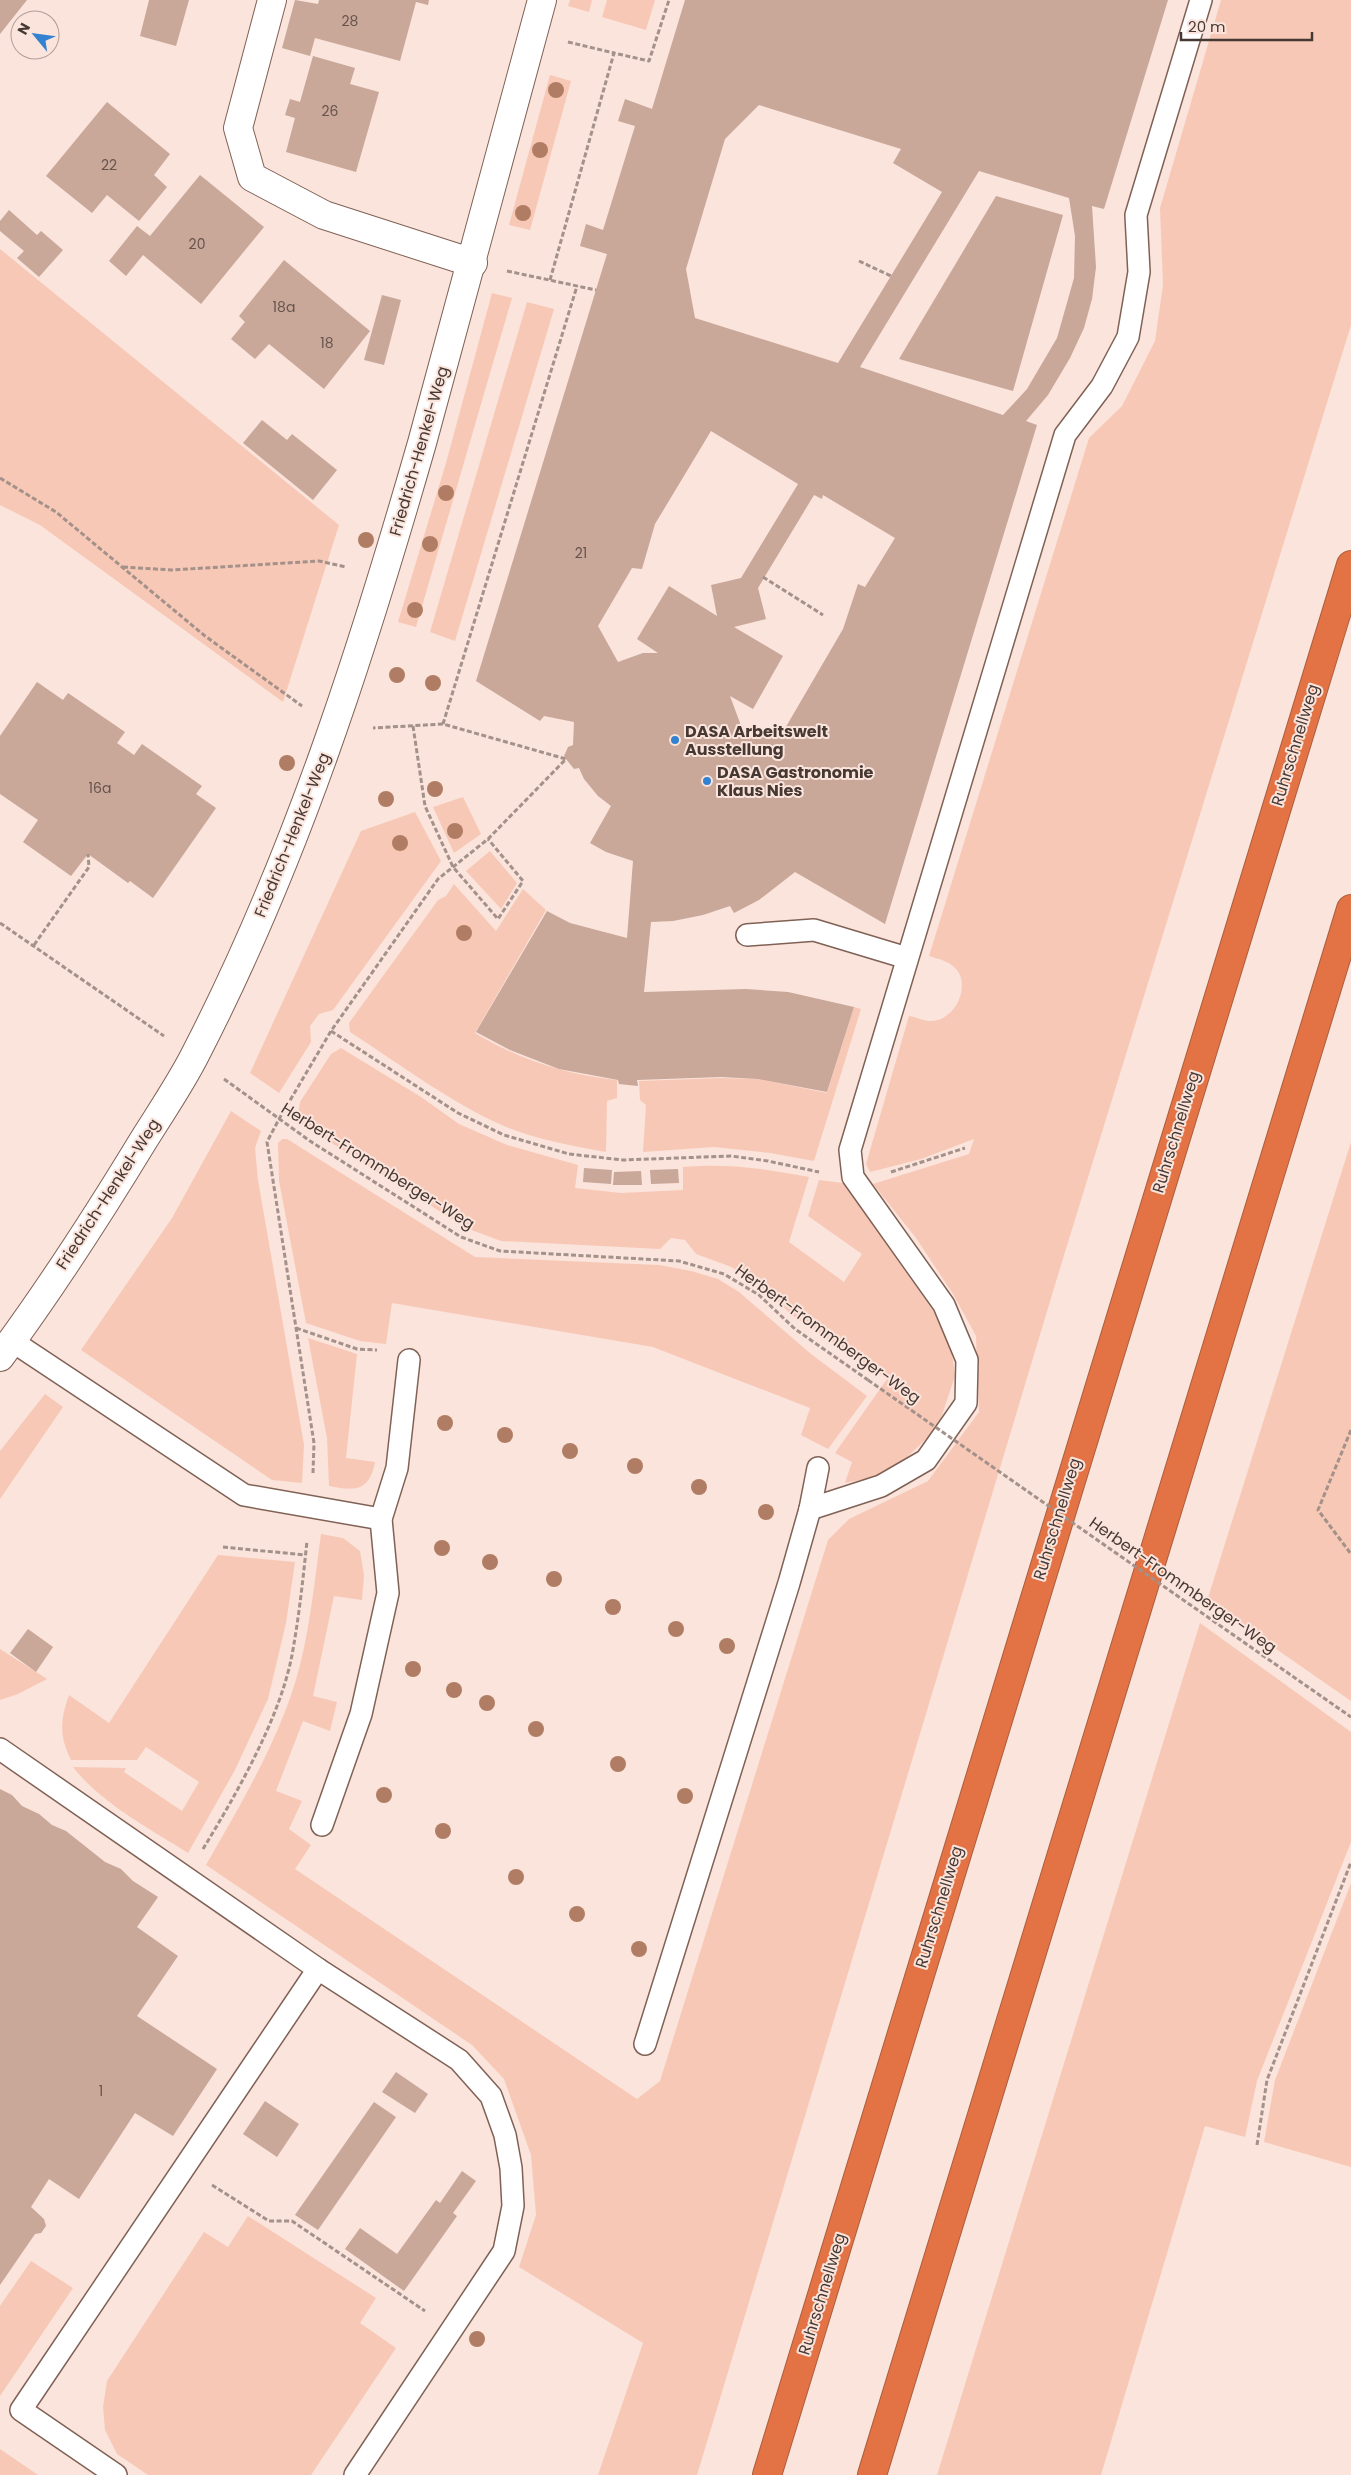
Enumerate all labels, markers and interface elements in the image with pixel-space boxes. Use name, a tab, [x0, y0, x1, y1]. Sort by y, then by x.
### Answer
north arrow	[10, 10, 60, 60]
scale bar	[1181, 10, 1312, 42]
house number: 28	[342, 11, 359, 31]
text: 20 m	[1188, 16, 1226, 37]
text: N	[12, 19, 35, 38]
house number: 26	[322, 101, 339, 121]
house number: 22	[101, 155, 117, 175]
house number: 20	[189, 234, 205, 254]
house number: 18a	[273, 297, 295, 317]
house number: 18	[320, 333, 334, 353]
street label: Friedrich-Henkel-Weg	[384, 363, 454, 539]
house number: 21	[575, 543, 587, 563]
street label: Ruhrschnellweg	[1266, 681, 1324, 809]
place label: DASA Arbeitswelt Ausstellung	[685, 720, 828, 761]
marker: DASA Arbeitswelt Ausstellung	[669, 734, 681, 746]
street label: Friedrich-Henkel-Weg	[248, 749, 336, 921]
place label: DASA Gastronomie Klaus Nies	[717, 761, 874, 802]
marker: DASA Gastronomie Klaus Nies	[701, 775, 713, 787]
house number: 16a	[89, 778, 111, 798]
street label: Ruhrschnellweg	[1147, 1068, 1205, 1196]
street label: Herbert-Frommberger-Weg	[277, 1097, 479, 1235]
street label: Friedrich-Henkel-Weg	[50, 1114, 166, 1274]
street label: Herbert-Frommberger-Weg	[731, 1259, 925, 1409]
street label: Ruhrschnellweg	[1028, 1455, 1086, 1583]
street label: Herbert-Frommberger-Weg	[1085, 1511, 1281, 1659]
street label: Ruhrschnellweg	[910, 1843, 968, 1971]
house number: 1	[99, 2081, 103, 2101]
street label: Ruhrschnellweg	[793, 2230, 851, 2358]

